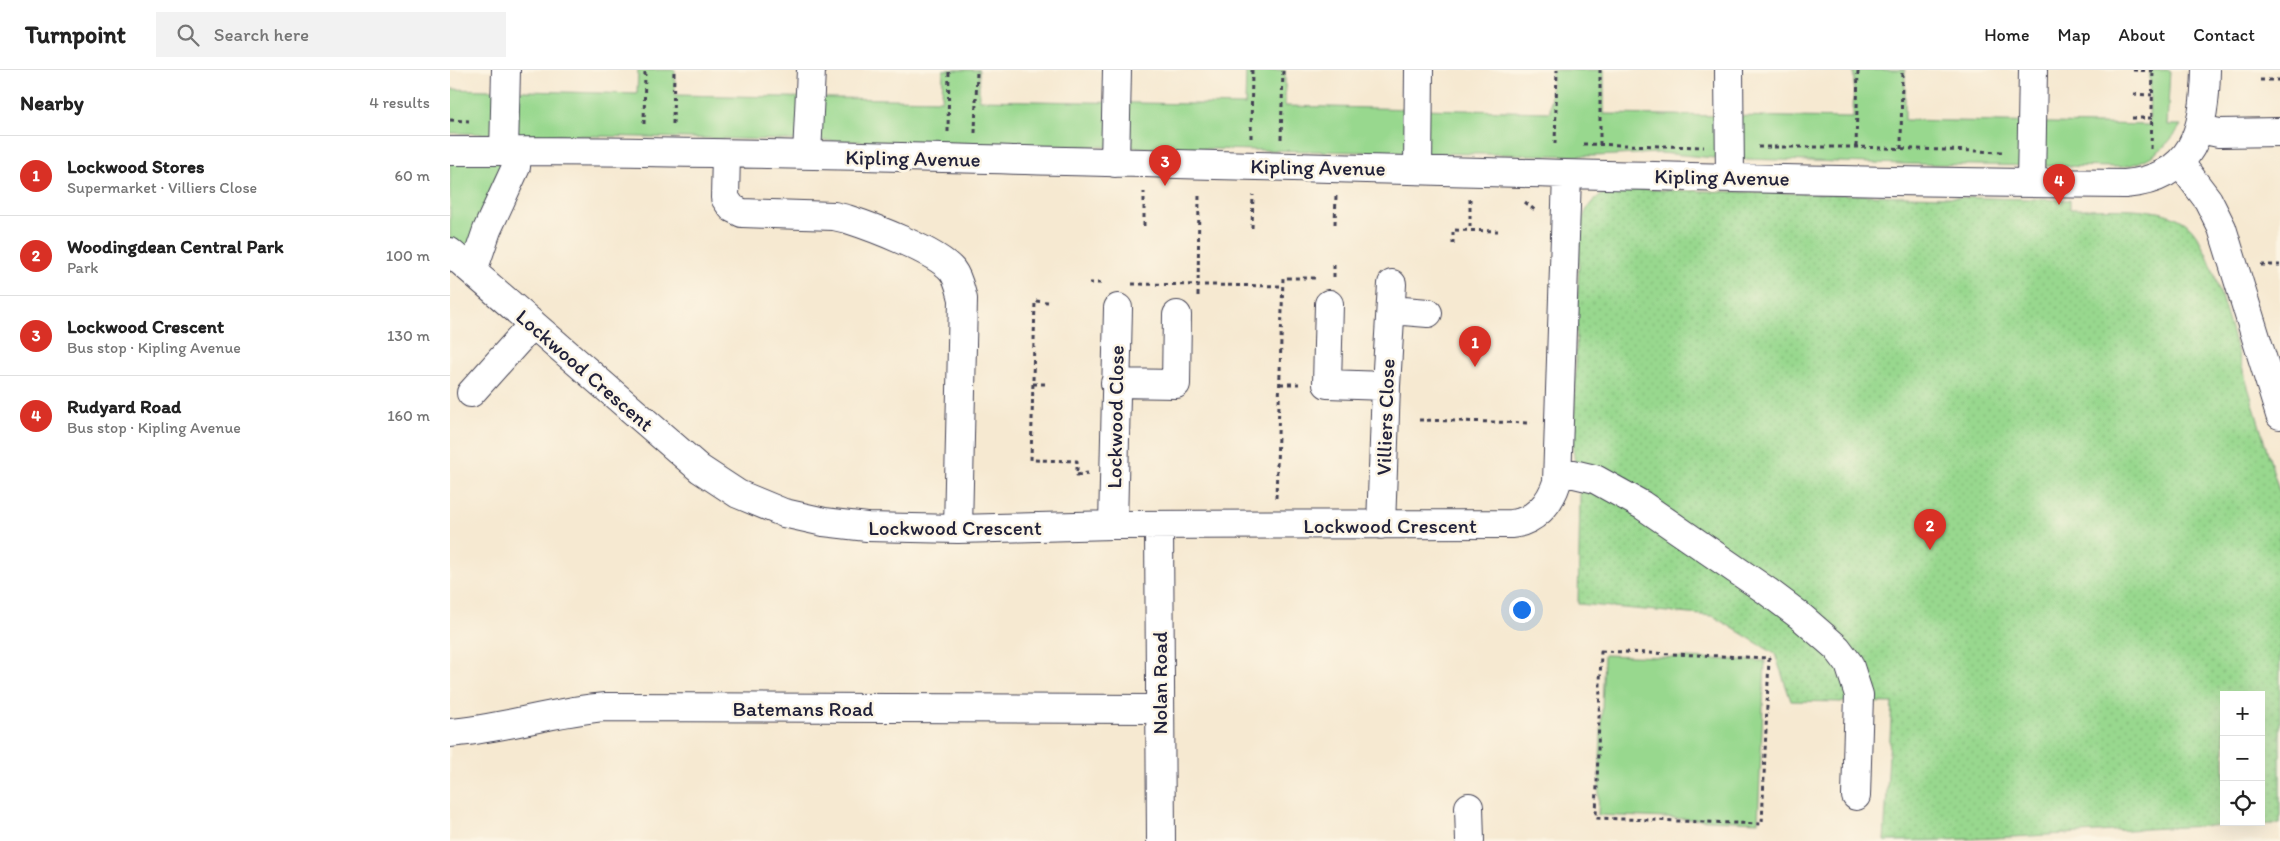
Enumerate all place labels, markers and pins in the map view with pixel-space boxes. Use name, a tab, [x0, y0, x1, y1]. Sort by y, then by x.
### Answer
pin: 3	[1149, 145, 1181, 186]
pin: 4	[2043, 164, 2075, 205]
pin: 1	[1459, 326, 1491, 367]
pin: 2	[1914, 509, 1946, 550]

